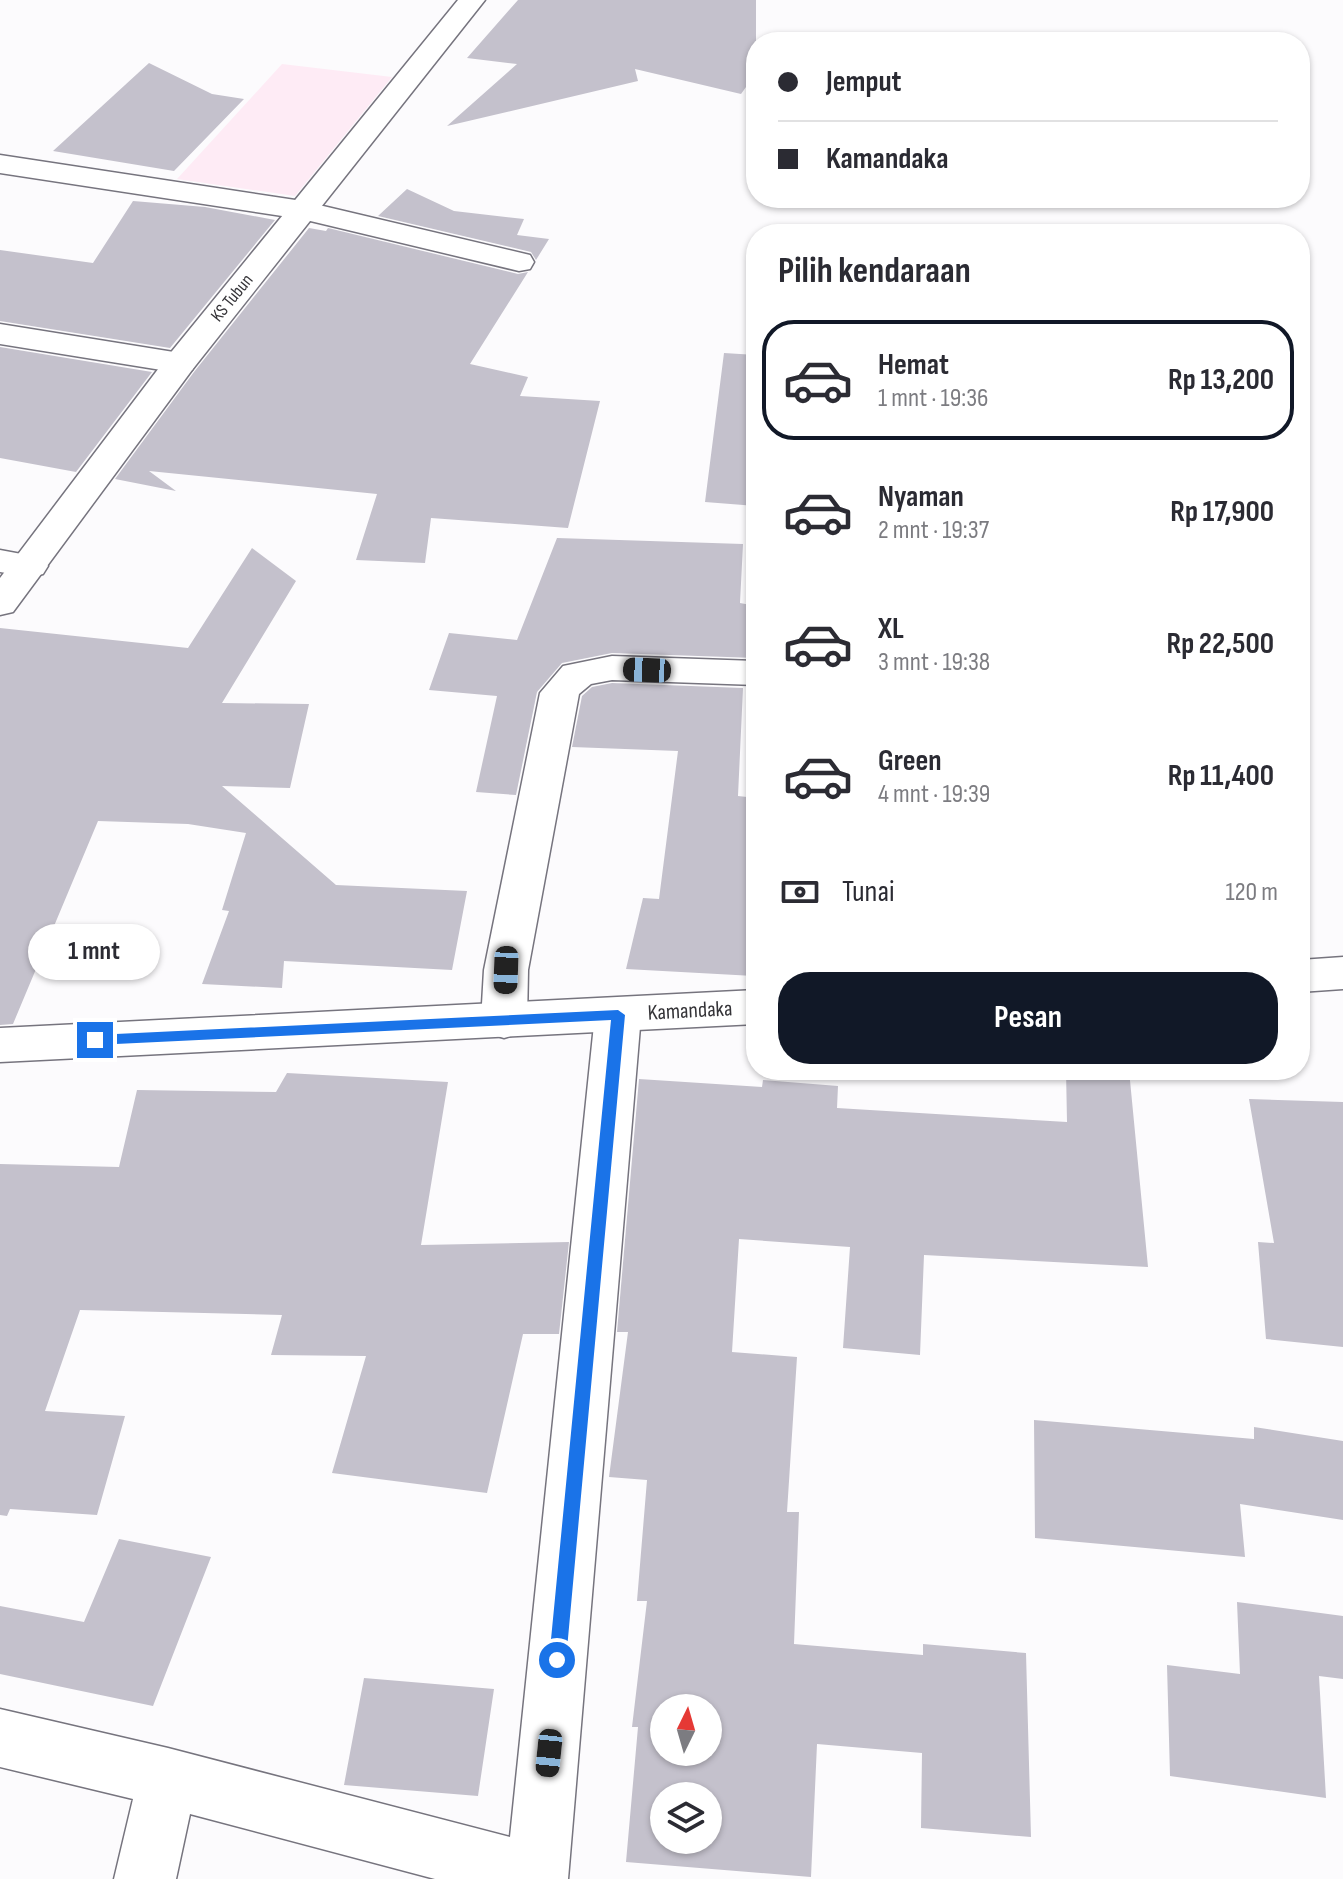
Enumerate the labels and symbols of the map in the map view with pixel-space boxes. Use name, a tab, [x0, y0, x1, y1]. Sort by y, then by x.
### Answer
street label: KS Tubun	[207, 270, 257, 326]
car	[623, 657, 671, 683]
callout: 1 mnt	[29, 924, 161, 980]
car	[493, 946, 519, 994]
street label: Kamandaka	[647, 995, 733, 1027]
route end	[77, 1022, 113, 1058]
route start	[539, 1642, 575, 1678]
north arrow	[650, 1694, 722, 1766]
car	[535, 1728, 563, 1778]

